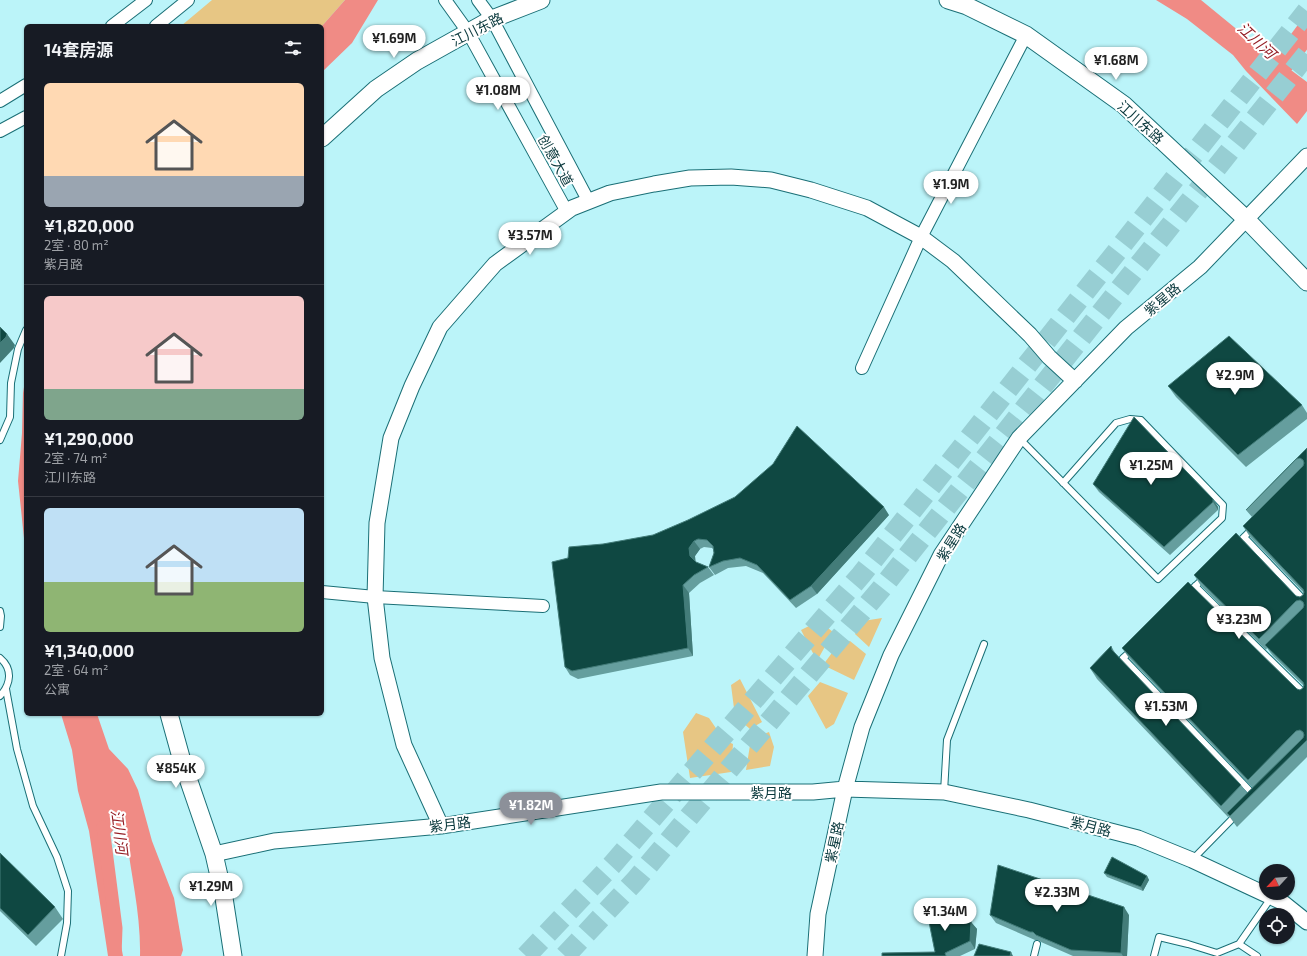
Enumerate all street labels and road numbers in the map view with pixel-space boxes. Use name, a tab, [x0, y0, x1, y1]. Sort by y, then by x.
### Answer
street label: 江川东路	[448, 9, 506, 49]
street label: 江川东路	[1115, 97, 1167, 147]
street label: 创意大道	[535, 131, 577, 189]
street label: 紫星路	[1140, 279, 1184, 319]
street label: 紫星路	[933, 520, 969, 564]
street label: 紫月路	[750, 784, 792, 801]
street label: 紫月路	[1069, 812, 1113, 840]
street label: 紫月路	[428, 813, 472, 835]
street label: 紫星路	[821, 820, 847, 864]

